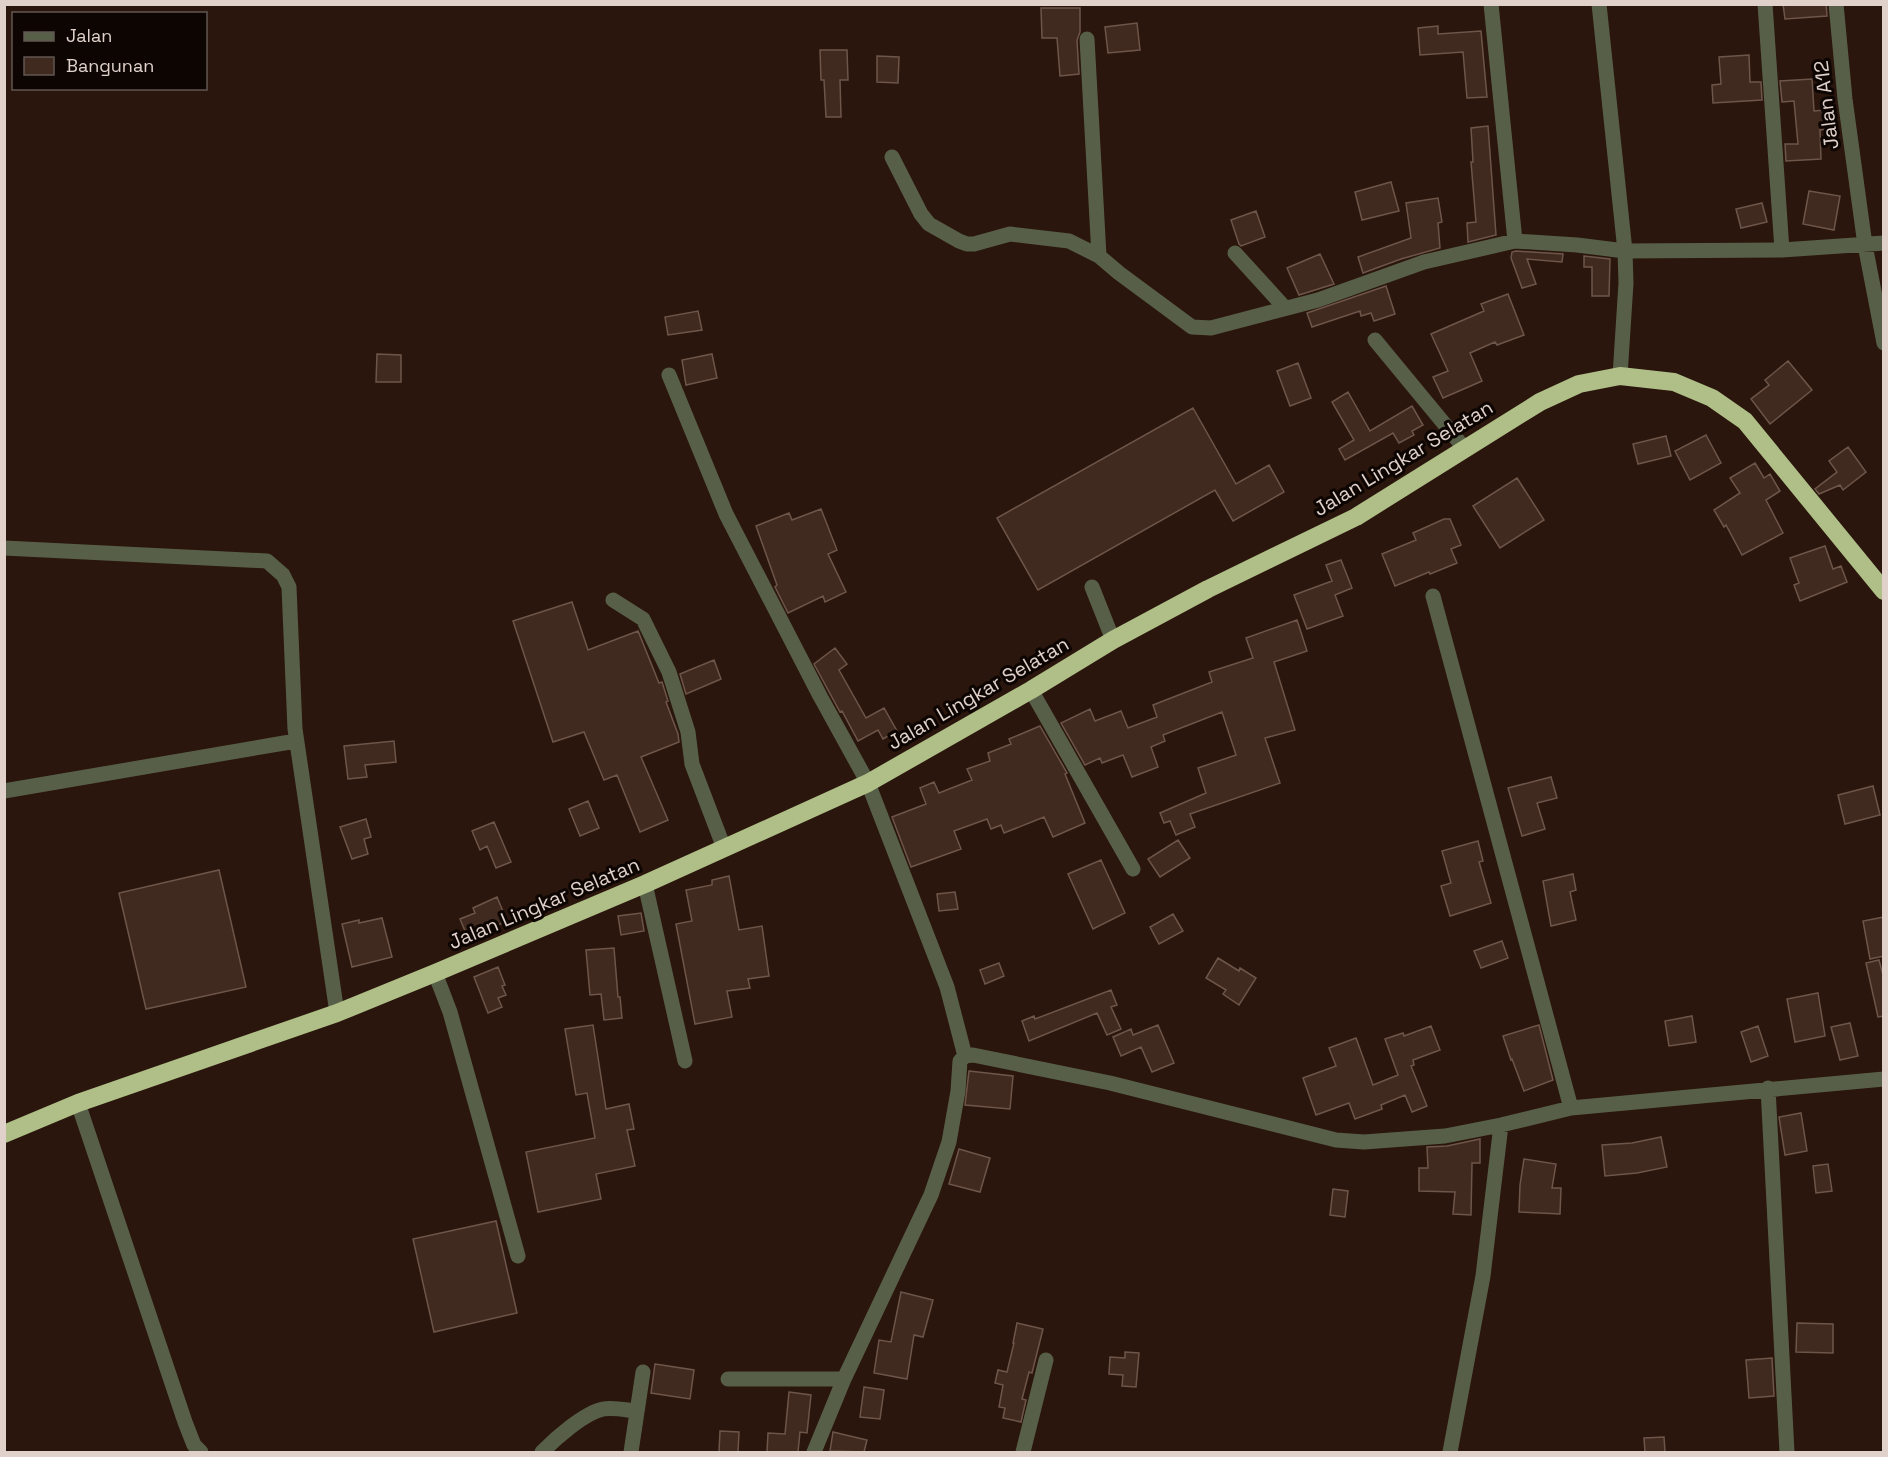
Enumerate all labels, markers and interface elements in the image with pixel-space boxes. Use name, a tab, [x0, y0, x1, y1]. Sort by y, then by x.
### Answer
legend	[12, 12, 207, 90]
text: Jalan	[66, 24, 112, 47]
text: Bangunan	[66, 54, 154, 77]
street label: Jalan A12	[1808, 59, 1844, 151]
street label: Jalan Lingkar Selatan	[1308, 394, 1498, 522]
street label: Jalan Lingkar Selatan	[883, 630, 1073, 756]
street label: Jalan Lingkar Selatan	[445, 851, 643, 955]

